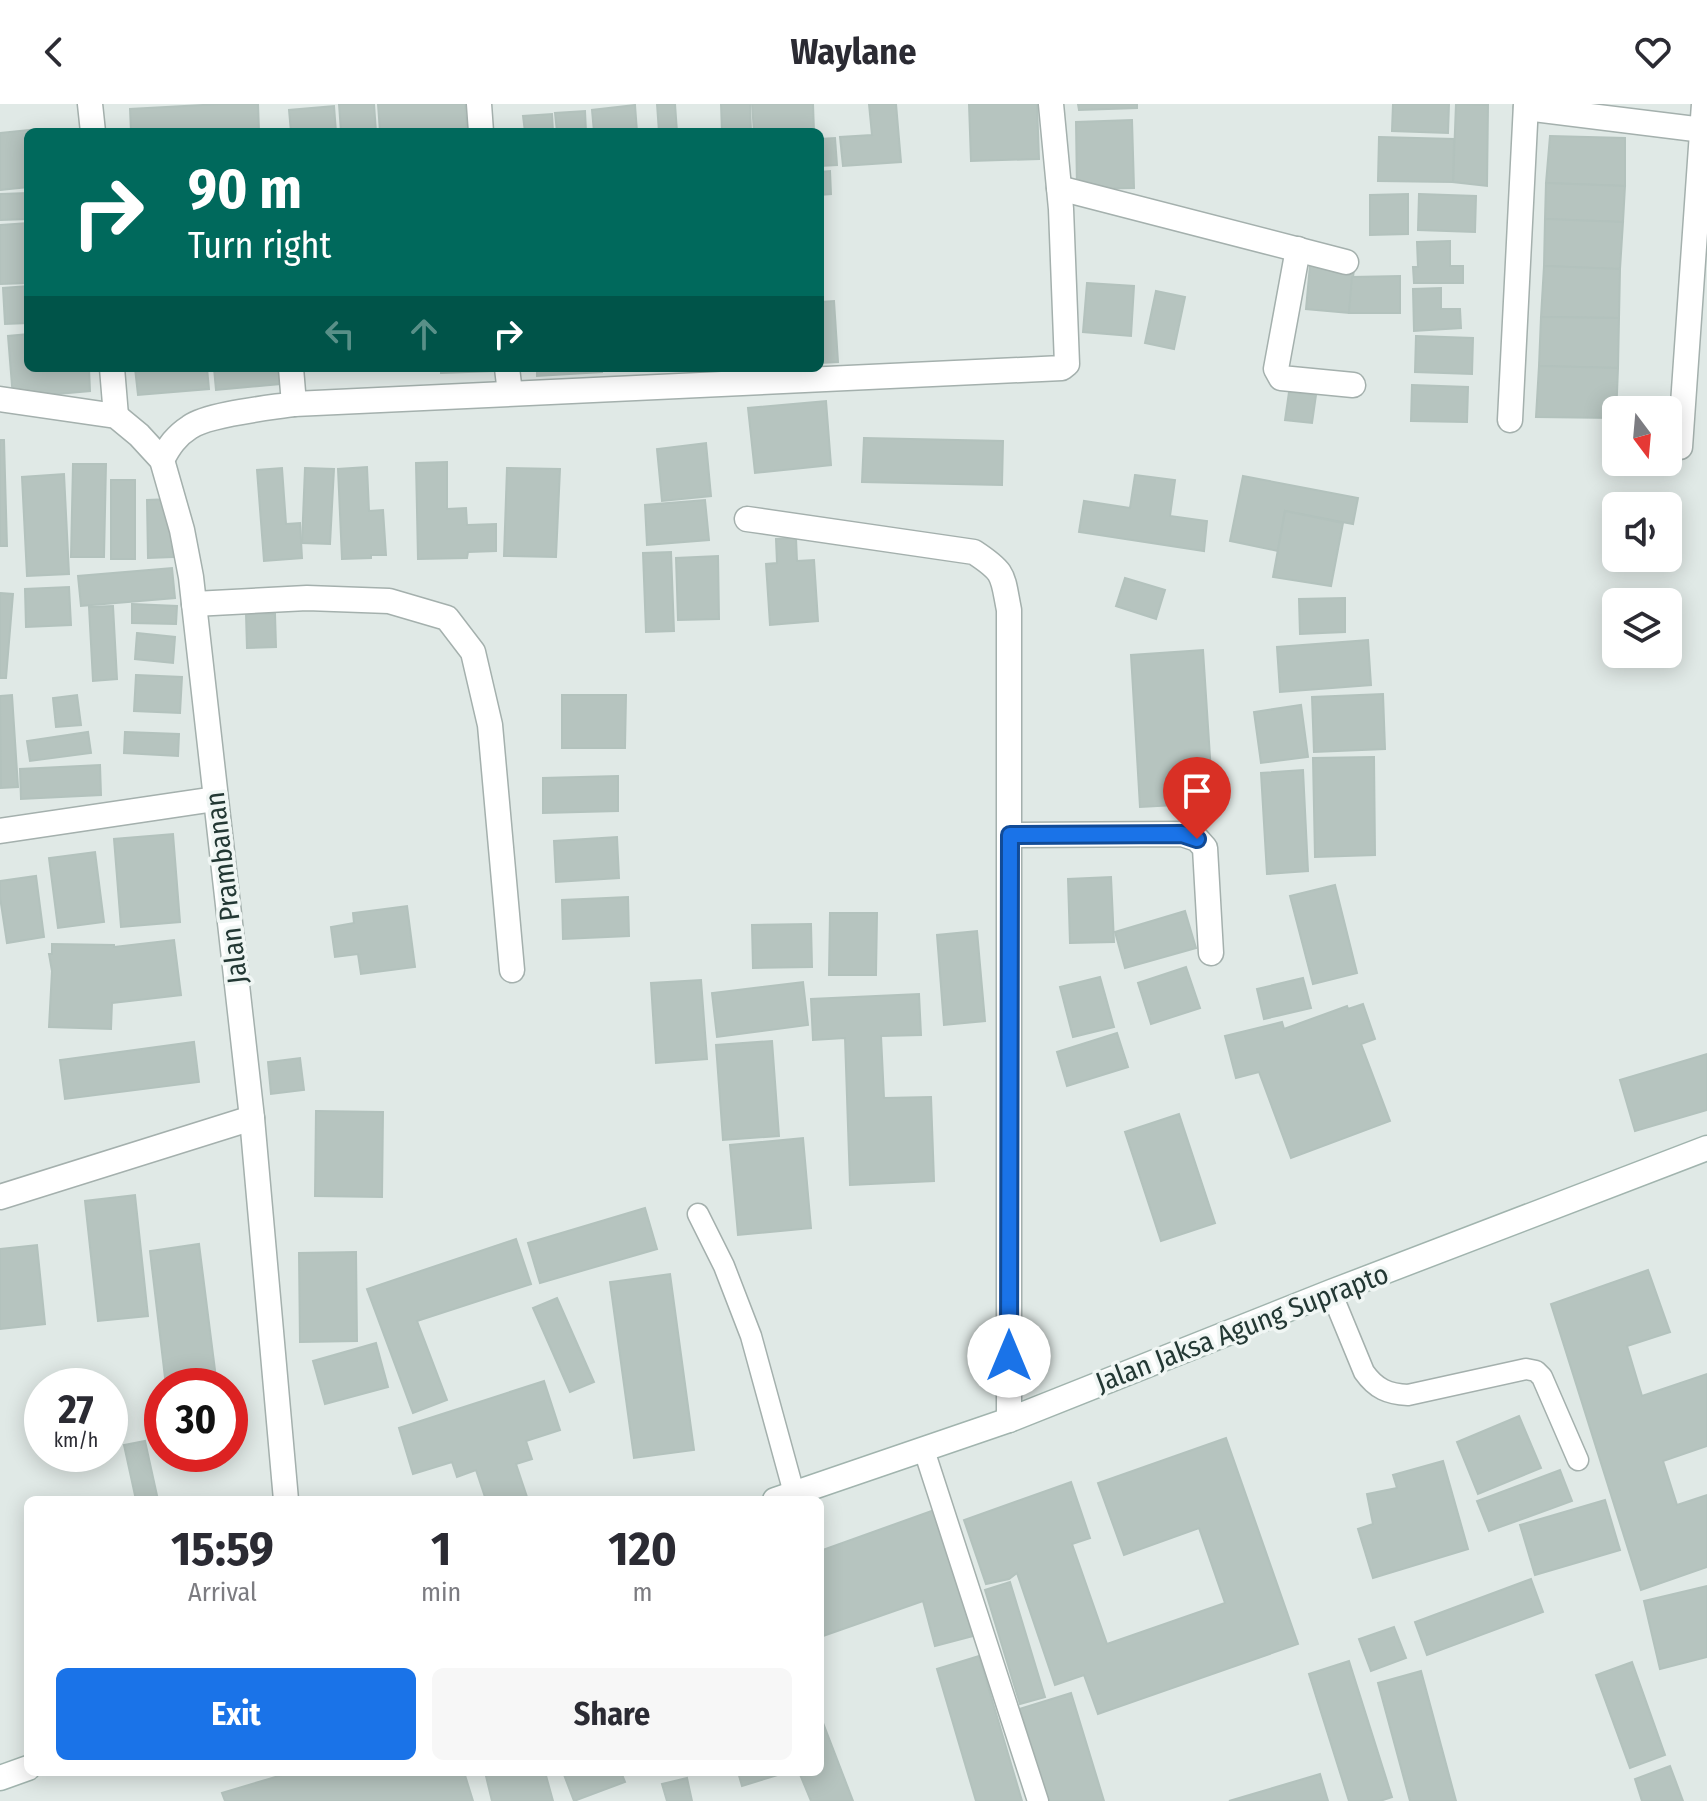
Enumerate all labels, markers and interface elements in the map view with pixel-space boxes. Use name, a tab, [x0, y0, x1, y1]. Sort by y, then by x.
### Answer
icon: back	[32, 30, 76, 74]
text: Waylane	[791, 30, 916, 74]
icon: heart	[1631, 30, 1675, 74]
text: 90 m	[188, 156, 302, 223]
icon: right	[56, 160, 160, 264]
text: Turn right	[188, 224, 331, 268]
icon: left	[318, 312, 362, 356]
icon: ahead	[402, 312, 446, 356]
icon: right	[486, 312, 530, 356]
north arrow	[1602, 396, 1682, 476]
map controls	[1602, 396, 1682, 668]
button: sound	[1602, 492, 1682, 572]
button: layers	[1602, 588, 1682, 668]
pin	[1163, 757, 1231, 839]
icon: arrive	[1175, 769, 1219, 813]
street label: Jalan Prambanan	[198, 790, 254, 986]
street label: Jalan Jaksa Agung Suprapto	[1091, 1257, 1393, 1399]
position arrow	[967, 1314, 1051, 1398]
speed limit sign: 30	[144, 1368, 248, 1472]
text: 27	[58, 1386, 94, 1434]
text: km/h	[54, 1428, 98, 1452]
text: 15:59	[171, 1520, 274, 1578]
text: 1	[431, 1520, 451, 1578]
text: 120	[608, 1520, 677, 1578]
text: Arrival	[188, 1577, 257, 1608]
text: min	[421, 1577, 461, 1608]
text: m	[633, 1577, 653, 1608]
button: Exit	[56, 1668, 416, 1760]
button: Share	[432, 1668, 792, 1760]

